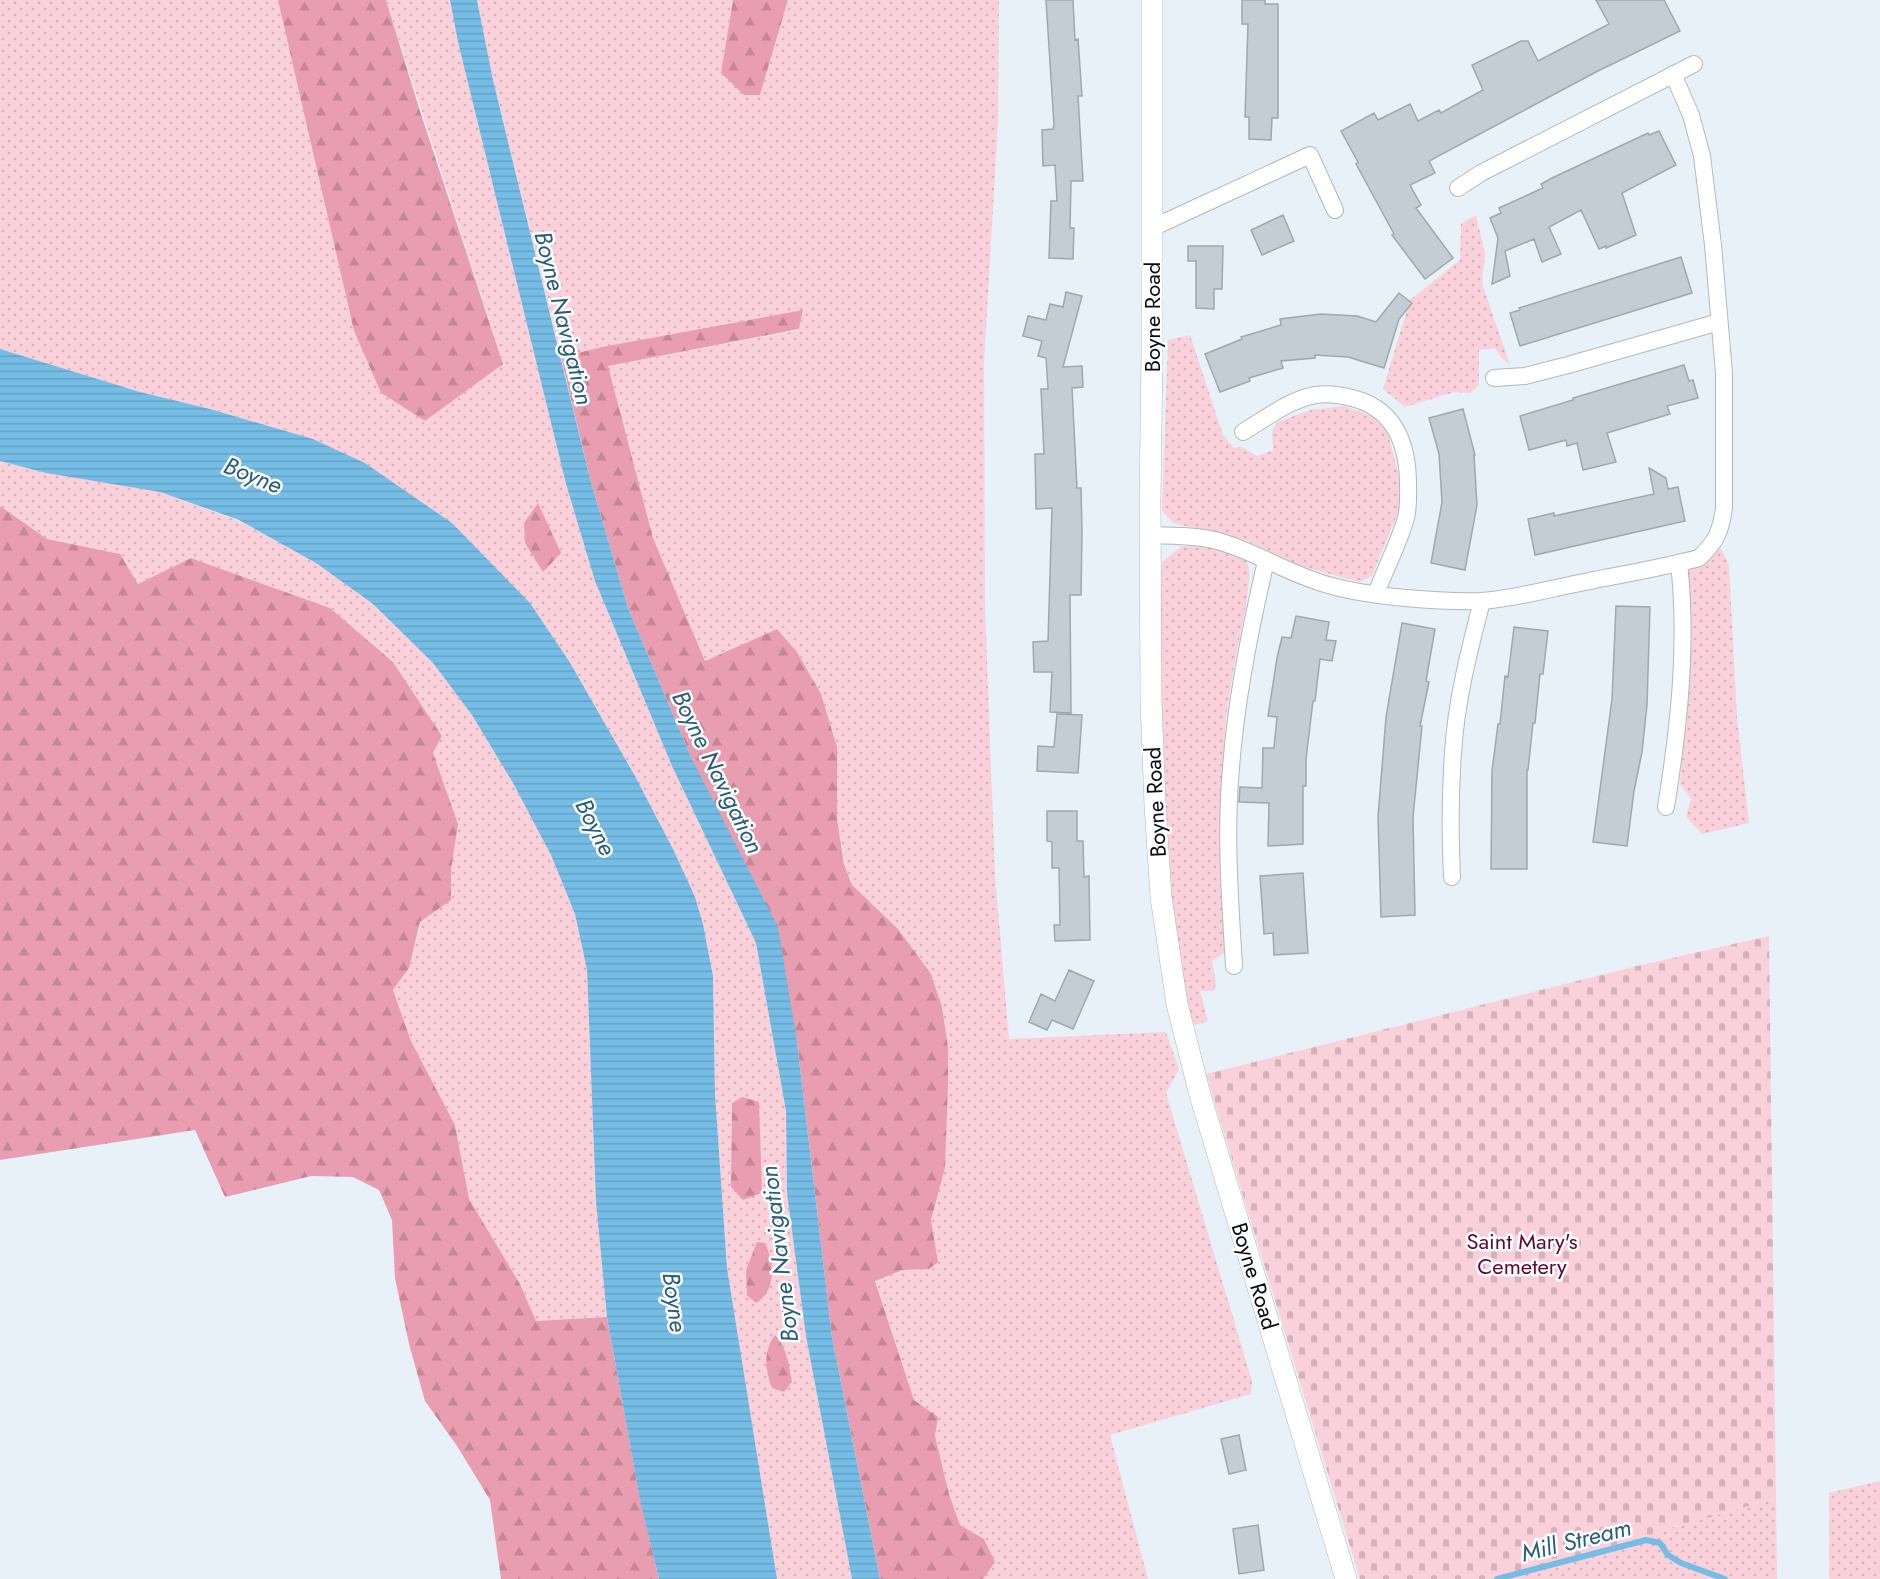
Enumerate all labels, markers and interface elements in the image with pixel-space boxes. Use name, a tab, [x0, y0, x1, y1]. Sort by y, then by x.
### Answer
water label: Boyne Navigation	[526, 228, 602, 408]
street label: Boyne Road	[1136, 262, 1168, 372]
water label: Boyne	[219, 448, 287, 502]
water label: Boyne Navigation	[663, 684, 773, 860]
street label: Boyne Road	[1136, 746, 1174, 858]
water label: Boyne	[567, 792, 625, 862]
water label: Boyne Navigation	[751, 1164, 807, 1344]
street label: Boyne Road	[1224, 1218, 1286, 1334]
park label: Saint Mary's Cemetery	[1466, 1225, 1578, 1282]
water label: Boyne	[654, 1270, 696, 1334]
water label: Mill Stream	[1517, 1509, 1635, 1571]

